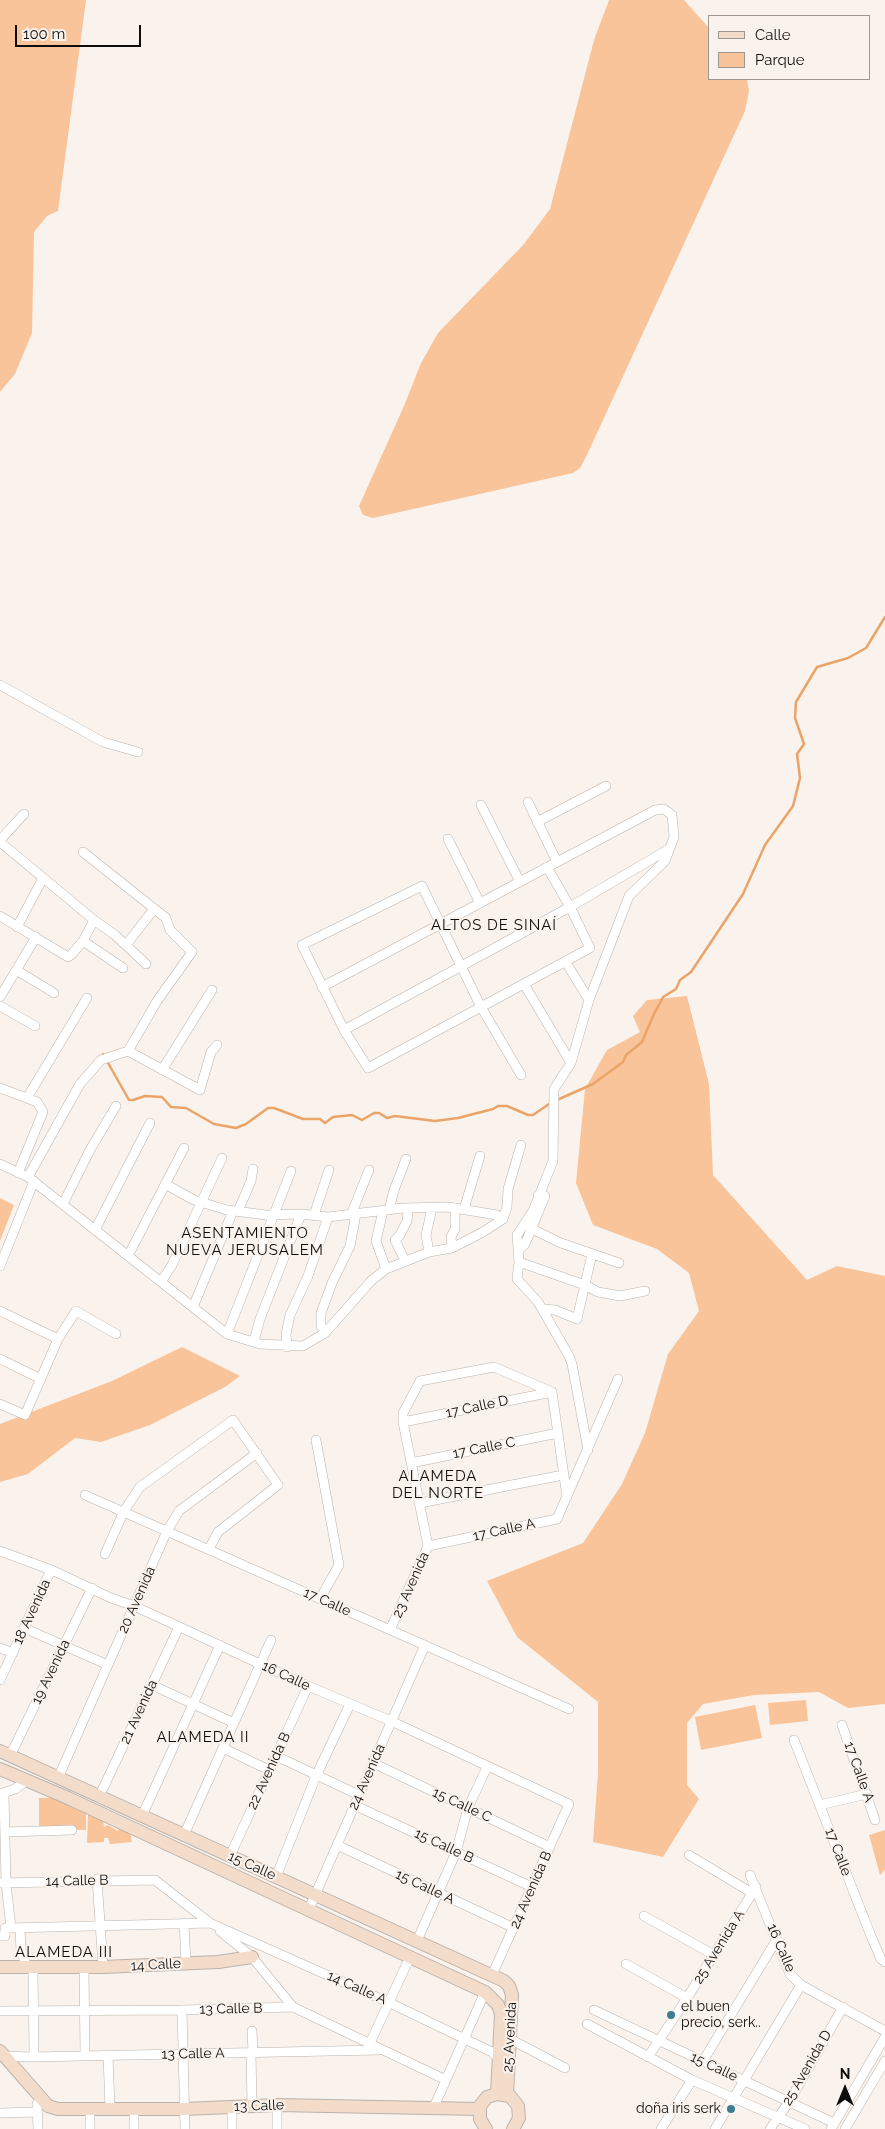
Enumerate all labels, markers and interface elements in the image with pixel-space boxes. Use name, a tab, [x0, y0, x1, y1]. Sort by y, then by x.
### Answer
scale bar	[18, 15, 144, 47]
legend	[708, 15, 870, 80]
text: 100 m	[23, 25, 65, 43]
text: Calle	[755, 26, 790, 44]
text: Parque	[755, 51, 804, 69]
district label: ALTOS DE SINAÍ	[429, 916, 559, 934]
district label: ASENTAMIENTO NUEVA JERUSALEM	[164, 1224, 326, 1259]
street label: 17 Calle D	[444, 1392, 510, 1422]
street label: 17 Calle C	[451, 1434, 517, 1462]
district label: ALAMEDA DEL NORTE	[391, 1467, 485, 1502]
street label: 17 Calle A	[471, 1515, 537, 1545]
street label: 23 Avenida	[389, 1549, 433, 1621]
street label: 20 Avenida	[115, 1564, 159, 1636]
street label: 18 Avenida	[10, 1577, 54, 1647]
street label: 17 Calle	[301, 1584, 353, 1620]
street label: 19 Avenida	[28, 1637, 74, 1707]
street label: 16 Calle	[259, 1658, 313, 1694]
street label: 21 Avenida	[117, 1677, 161, 1747]
district label: ALAMEDA II	[155, 1728, 251, 1746]
street label: 22 Avenida B	[244, 1730, 294, 1812]
street label: 17 Calle A	[840, 1739, 878, 1805]
street label: 24 Avenida	[345, 1741, 389, 1813]
street label: 15 Calle C	[430, 1784, 494, 1826]
street label: 15 Calle B	[412, 1825, 476, 1867]
street label: 17 Calle	[821, 1826, 855, 1878]
street label: 15 Calle	[226, 1848, 278, 1884]
street label: 24 Avenida B	[506, 1848, 556, 1932]
street label: 15 Calle A	[393, 1866, 457, 1908]
street label: 14 Calle B	[45, 1872, 109, 1890]
street label: 25 Avenida A	[690, 1907, 748, 1987]
street label: 16 Calle	[763, 1921, 799, 1975]
district label: ALAMEDA III	[14, 1943, 114, 1961]
street label: 14 Calle	[130, 1955, 182, 1975]
street label: 14 Calle A	[325, 1967, 389, 2009]
place label: el buen precio, serk..	[681, 1999, 761, 2031]
street label: 13 Calle B	[199, 2000, 263, 2018]
street label: 25 Avenida	[500, 2001, 520, 2073]
marker: el buen precio, serk..	[665, 2009, 677, 2021]
street label: 25 Avenida D	[779, 2027, 835, 2109]
street label: 13 Calle A	[161, 2045, 225, 2063]
street label: 15 Calle	[688, 2049, 740, 2085]
north arrow	[820, 2064, 870, 2114]
text: N	[840, 2066, 850, 2082]
street label: 13 Calle	[234, 2097, 284, 2115]
place label: doña iris serk	[636, 2101, 721, 2117]
marker: doña iris serk	[725, 2103, 737, 2115]

